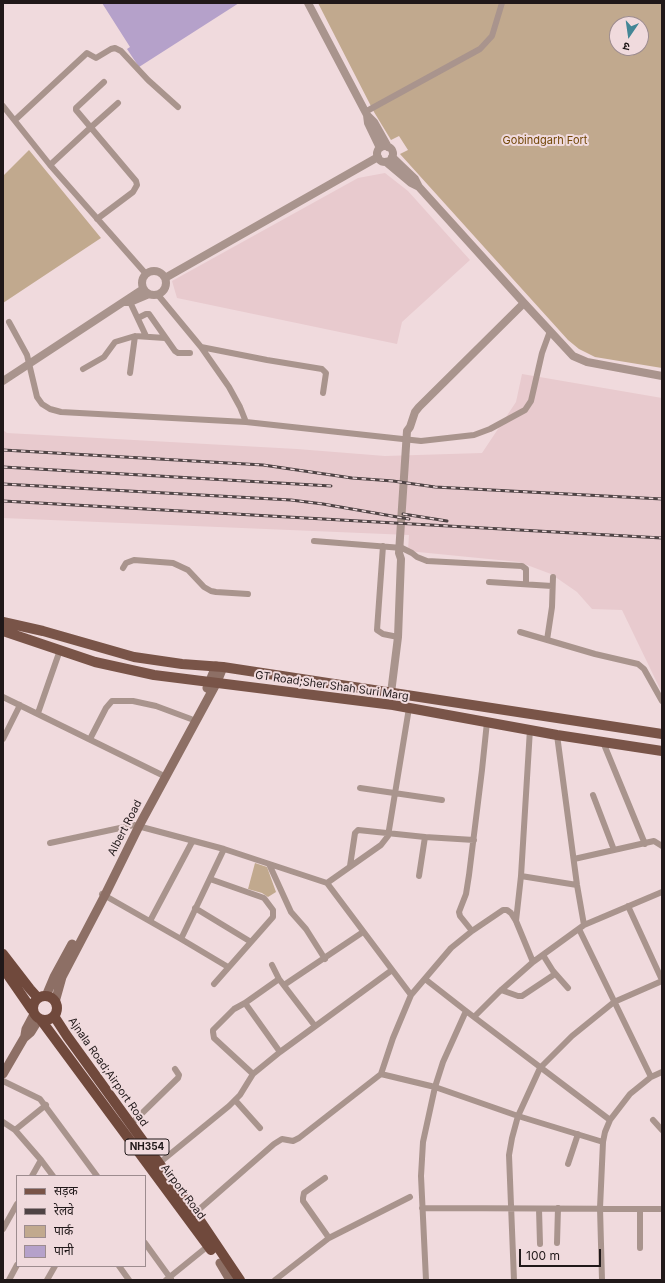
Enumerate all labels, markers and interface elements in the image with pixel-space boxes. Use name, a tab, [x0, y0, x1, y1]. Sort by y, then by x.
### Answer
north arrow	[609, 16, 649, 56]
text: उ	[622, 39, 631, 54]
park label: Gobindgarh Fort	[503, 134, 587, 148]
street label: GT Road;Sher Shah Suri Marg	[254, 669, 410, 703]
street label: Albert Road	[105, 798, 145, 858]
street label: Ajnala Road;Airport Road	[65, 1015, 151, 1129]
road number: NH354	[125, 1139, 169, 1155]
street label: Airport Road	[158, 1162, 208, 1222]
legend	[16, 1175, 146, 1267]
text: सड़क	[54, 1183, 78, 1198]
text: रेलवे	[54, 1203, 74, 1218]
text: पार्क	[54, 1223, 73, 1238]
scale bar	[521, 1241, 603, 1267]
text: पानी	[54, 1243, 74, 1258]
text: 100 m	[526, 1248, 560, 1263]

